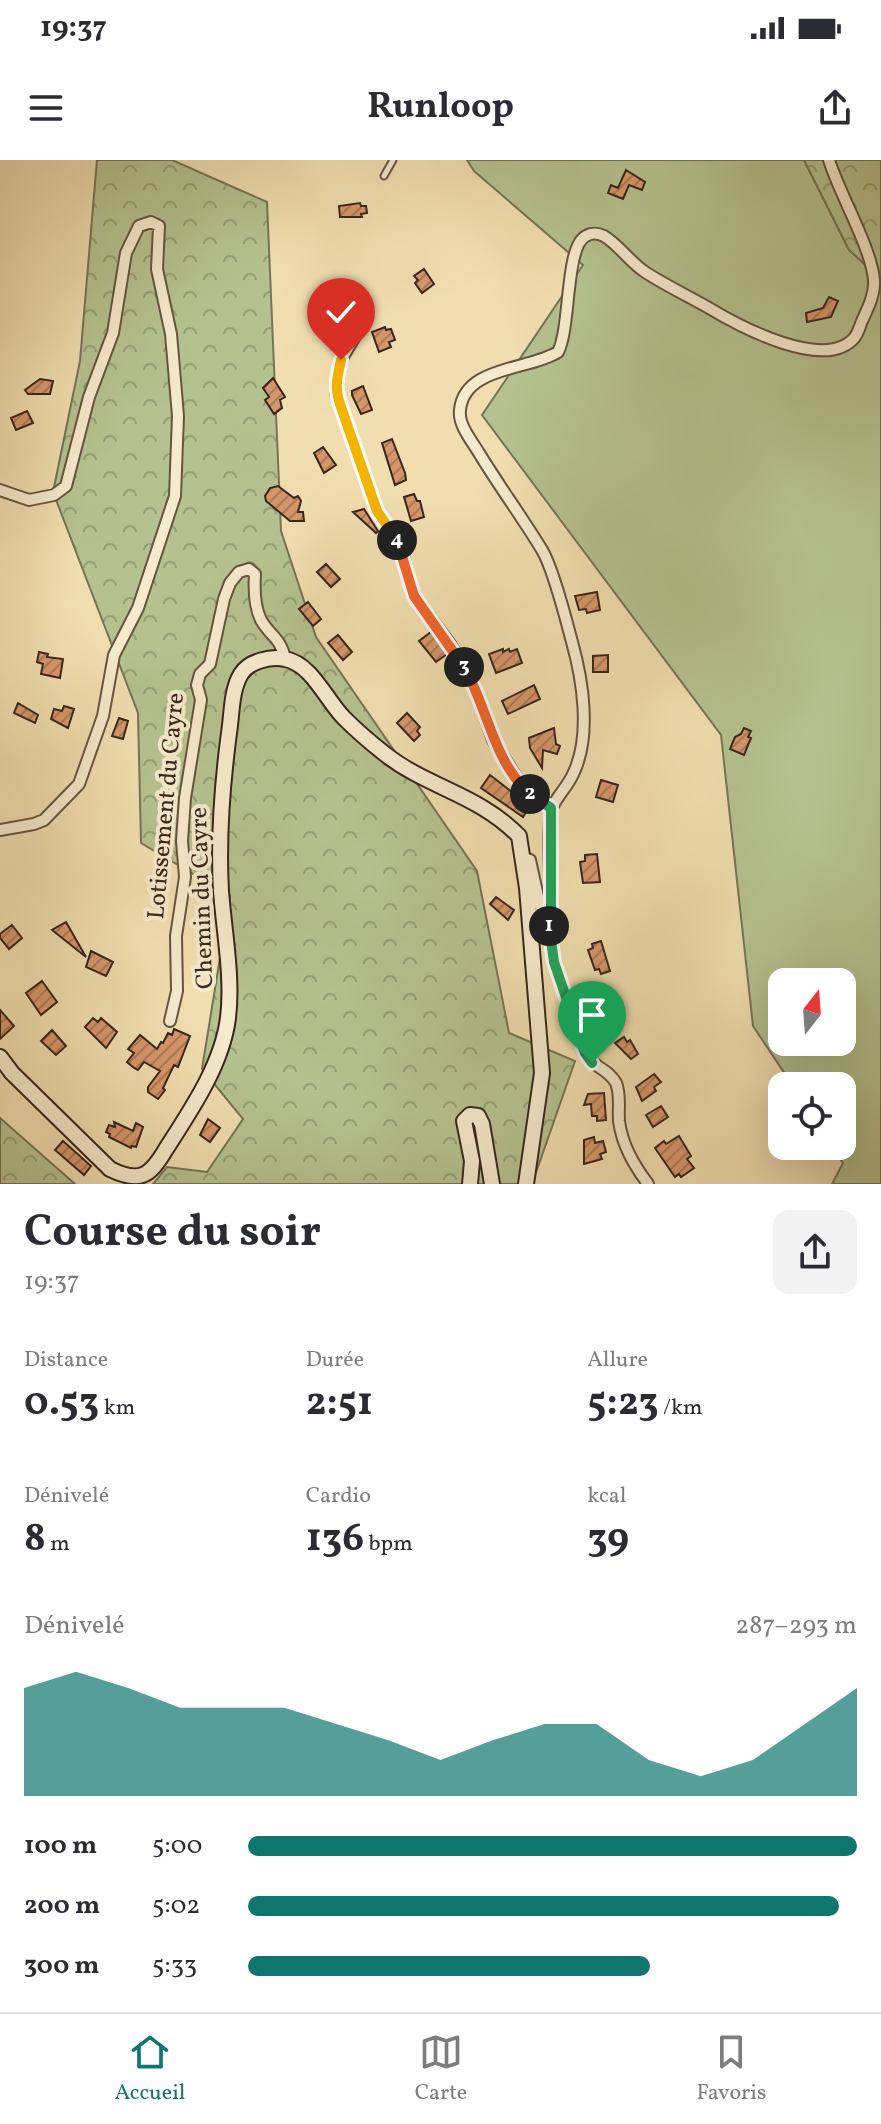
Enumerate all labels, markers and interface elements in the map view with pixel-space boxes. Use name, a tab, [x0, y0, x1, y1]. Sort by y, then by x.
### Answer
text: 19:37	[40, 7, 107, 49]
text: Runloop	[367, 83, 514, 133]
icon: menu	[24, 86, 68, 130]
icon: share	[813, 86, 857, 130]
pin	[307, 278, 375, 360]
icon: check	[319, 290, 363, 334]
pin: 4	[377, 520, 417, 560]
text: 4	[390, 524, 404, 555]
pin: 3	[444, 647, 484, 687]
text: 3	[458, 651, 470, 682]
street label: Lotissement du Cayre	[140, 691, 194, 921]
pin: 2	[510, 774, 550, 814]
text: 2	[524, 778, 536, 809]
street label: Chemin du Cayre	[183, 806, 223, 990]
pin: 1	[529, 906, 569, 946]
text: 1	[545, 910, 553, 941]
north arrow	[768, 968, 856, 1056]
map controls	[768, 968, 856, 1160]
pin	[558, 981, 626, 1063]
icon: arrive	[570, 993, 614, 1037]
button: locate	[768, 1072, 856, 1160]
text: Course du soir	[24, 1203, 321, 1264]
button: share	[773, 1210, 857, 1294]
text: 19:37	[24, 1264, 80, 1300]
text: Distance	[24, 1345, 108, 1376]
text: Durée	[306, 1345, 364, 1376]
text: Allure	[587, 1345, 648, 1376]
text: 0.53	[24, 1376, 99, 1432]
text: 2:51	[306, 1376, 373, 1432]
text: 5:23	[587, 1376, 659, 1432]
text: km	[99, 1393, 135, 1424]
text: /km	[659, 1393, 702, 1424]
text: Dénivelé	[24, 1481, 109, 1512]
text: Cardio	[306, 1481, 371, 1512]
text: kcal	[587, 1481, 626, 1512]
text: 8	[24, 1512, 46, 1568]
text: 136	[306, 1512, 364, 1568]
text: 39	[587, 1512, 629, 1568]
text: m	[46, 1529, 70, 1560]
text: bpm	[364, 1529, 413, 1560]
text: Dénivelé	[24, 1608, 125, 1644]
text: 287–293 m	[735, 1608, 857, 1644]
text: 100 m	[24, 1828, 97, 1864]
text: 5:00	[152, 1828, 202, 1864]
text: 200 m	[24, 1888, 100, 1924]
text: 5:02	[152, 1888, 200, 1924]
text: 300 m	[24, 1948, 100, 1984]
text: 5:33	[152, 1948, 197, 1984]
tab: Accueil	[115, 2030, 185, 2109]
tab: Carte	[415, 2030, 467, 2109]
tab: Favoris	[696, 2030, 766, 2109]

